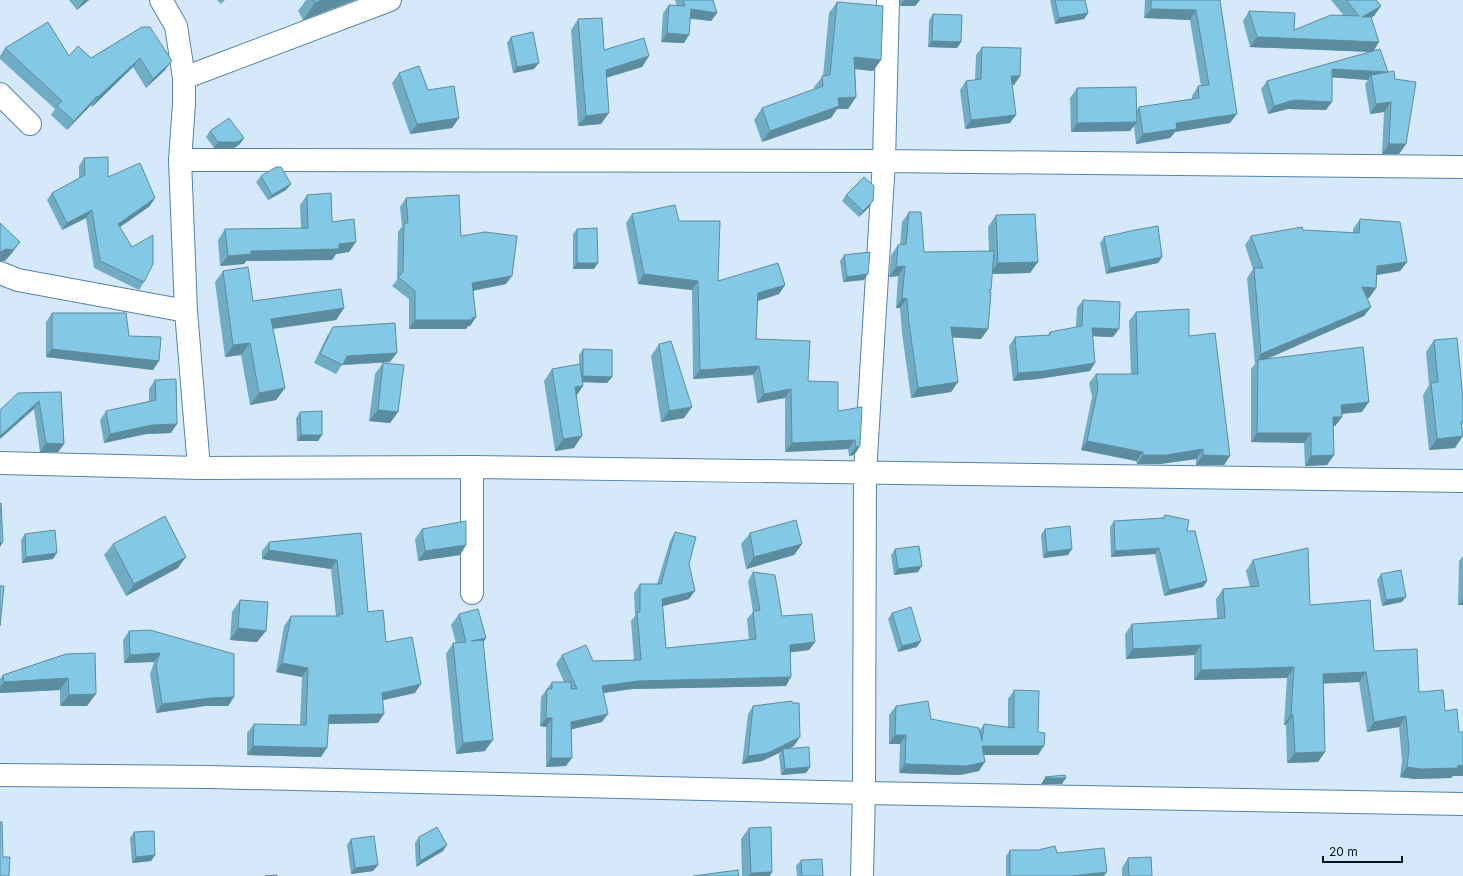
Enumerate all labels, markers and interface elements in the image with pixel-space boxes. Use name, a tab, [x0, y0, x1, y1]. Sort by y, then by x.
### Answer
scale bar	[1323, 838, 1402, 864]
text: 20 m	[1329, 844, 1358, 859]

